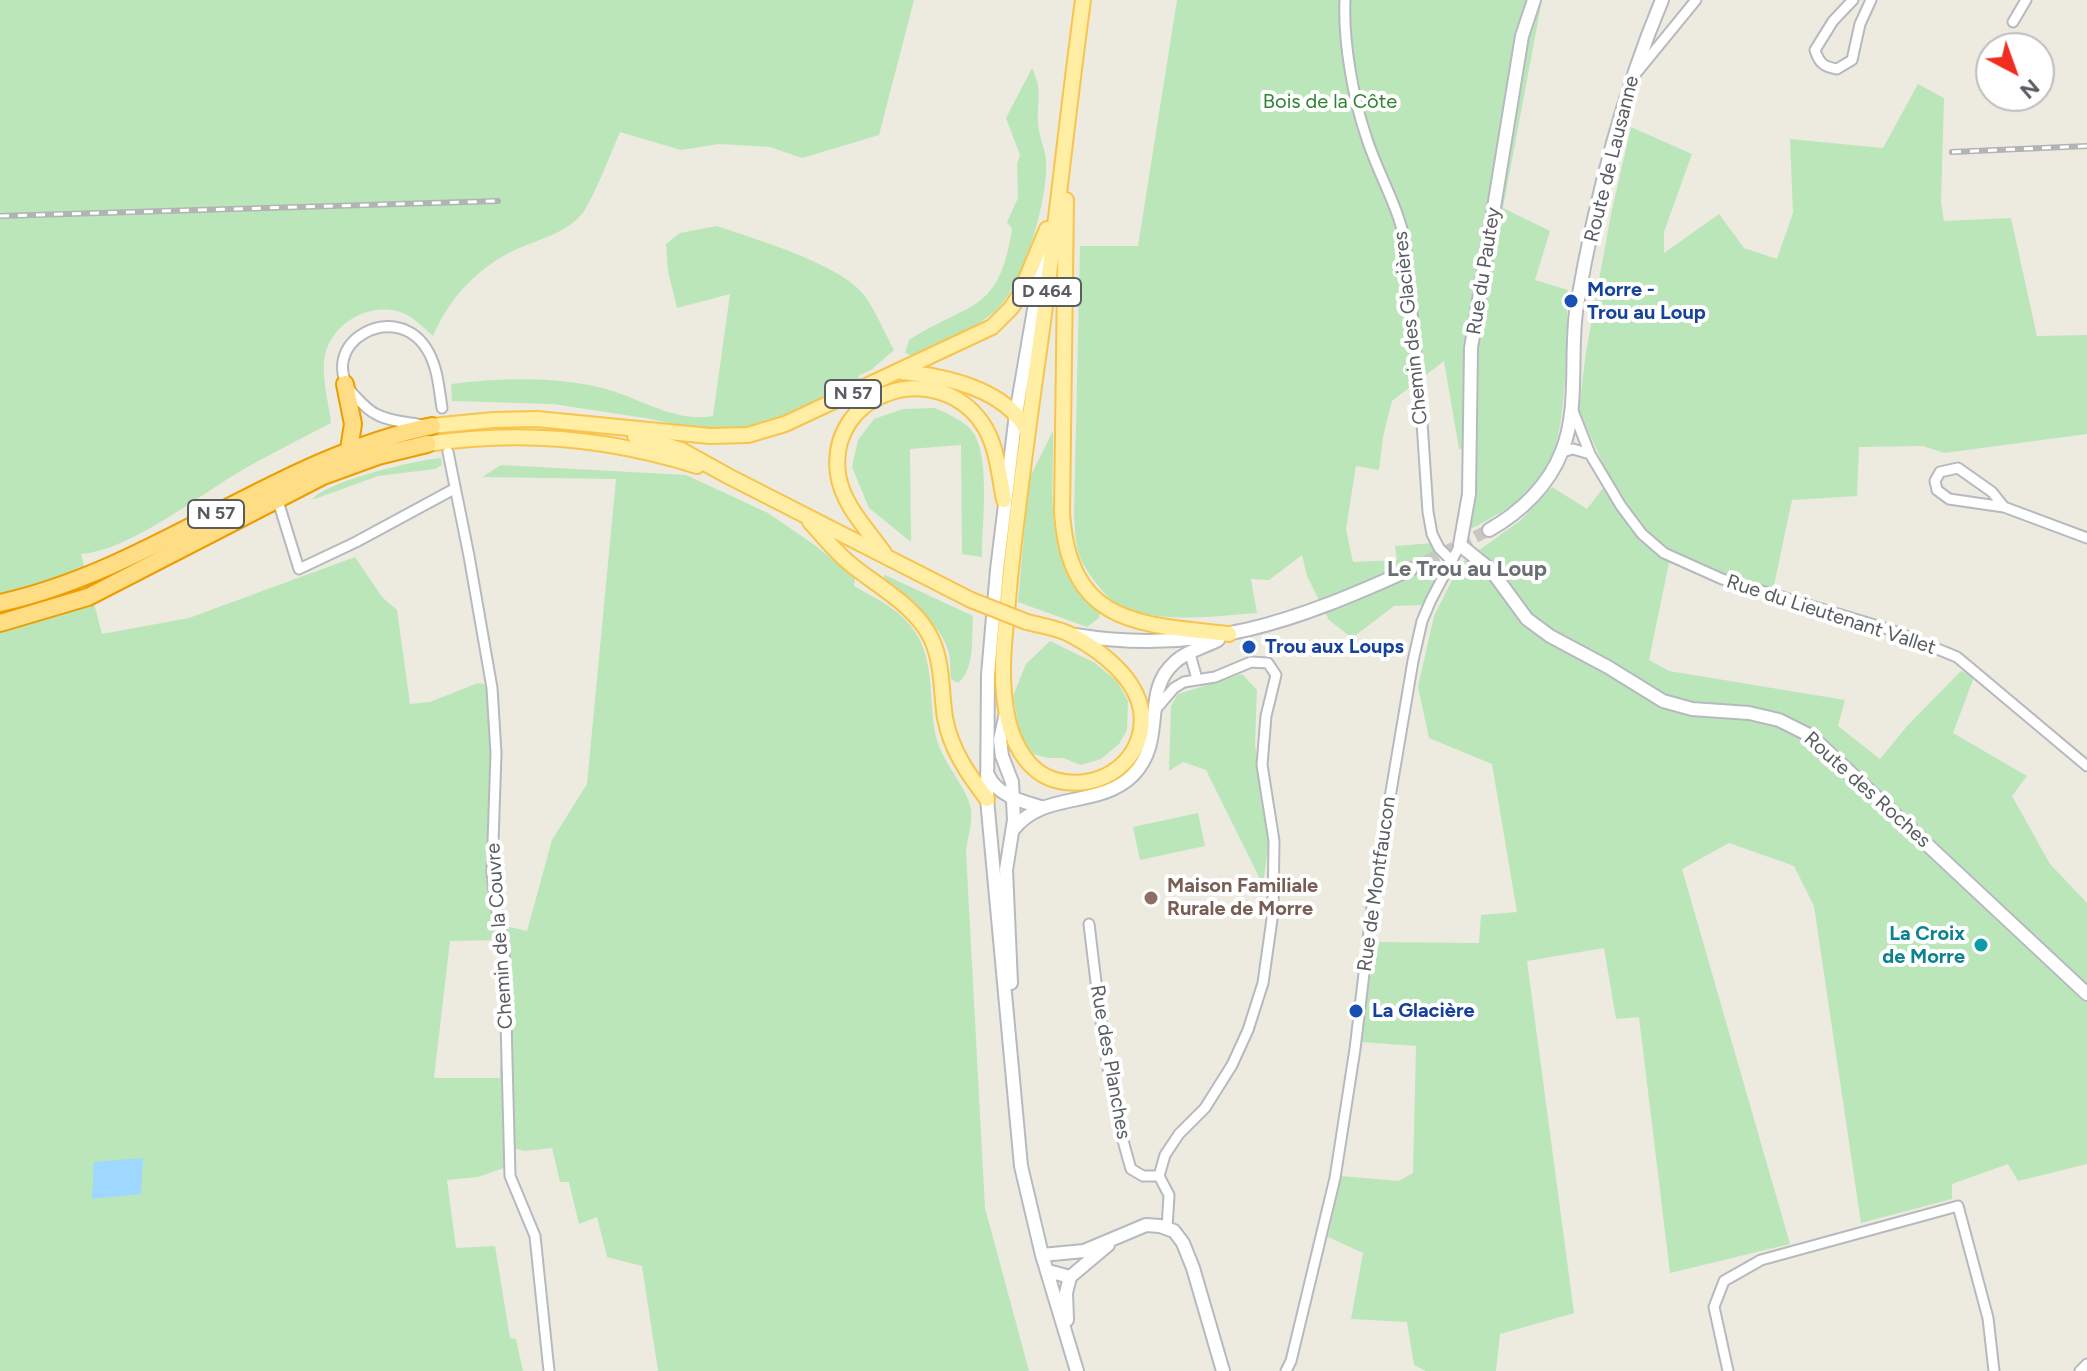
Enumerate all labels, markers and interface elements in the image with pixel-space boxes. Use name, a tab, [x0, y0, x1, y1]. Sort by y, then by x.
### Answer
north arrow	[1975, 32, 2055, 112]
street label: Route de Lausanne	[1580, 73, 1644, 245]
text: N	[2014, 73, 2045, 105]
park label: Bois de la Côte	[1263, 90, 1397, 114]
street label: Rue du Pautey	[1462, 206, 1506, 336]
street label: Chemin des Glacières	[1389, 230, 1433, 426]
road number: D 464	[1013, 278, 1081, 306]
place label: Morre - Trou au Loup	[1587, 278, 1706, 325]
marker: Morre - Trou au Loup	[1562, 292, 1580, 310]
road number: N 57	[825, 380, 881, 408]
road number: N 57	[188, 500, 244, 528]
district label: Le Trou au Loup	[1387, 557, 1547, 583]
street label: Rue du Lieutenant Vallet	[1723, 570, 1939, 660]
place label: Trou aux Loups	[1265, 635, 1404, 659]
marker: Trou aux Loups	[1240, 638, 1258, 656]
street label: Route des Roches	[1799, 727, 1935, 853]
street label: Rue de Montfaucon	[1353, 795, 1401, 973]
street label: Chemin de la Couvre	[482, 842, 518, 1030]
place label: Maison Familiale Rurale de Morre	[1167, 874, 1318, 921]
marker: Maison Familiale Rurale de Morre	[1142, 889, 1160, 907]
place label: La Croix de Morre	[1882, 922, 1965, 969]
marker: La Croix de Morre	[1972, 936, 1990, 954]
street label: Rue des Planches	[1085, 983, 1135, 1141]
place label: La Glacière	[1372, 999, 1475, 1023]
marker: La Glacière	[1347, 1002, 1365, 1020]

